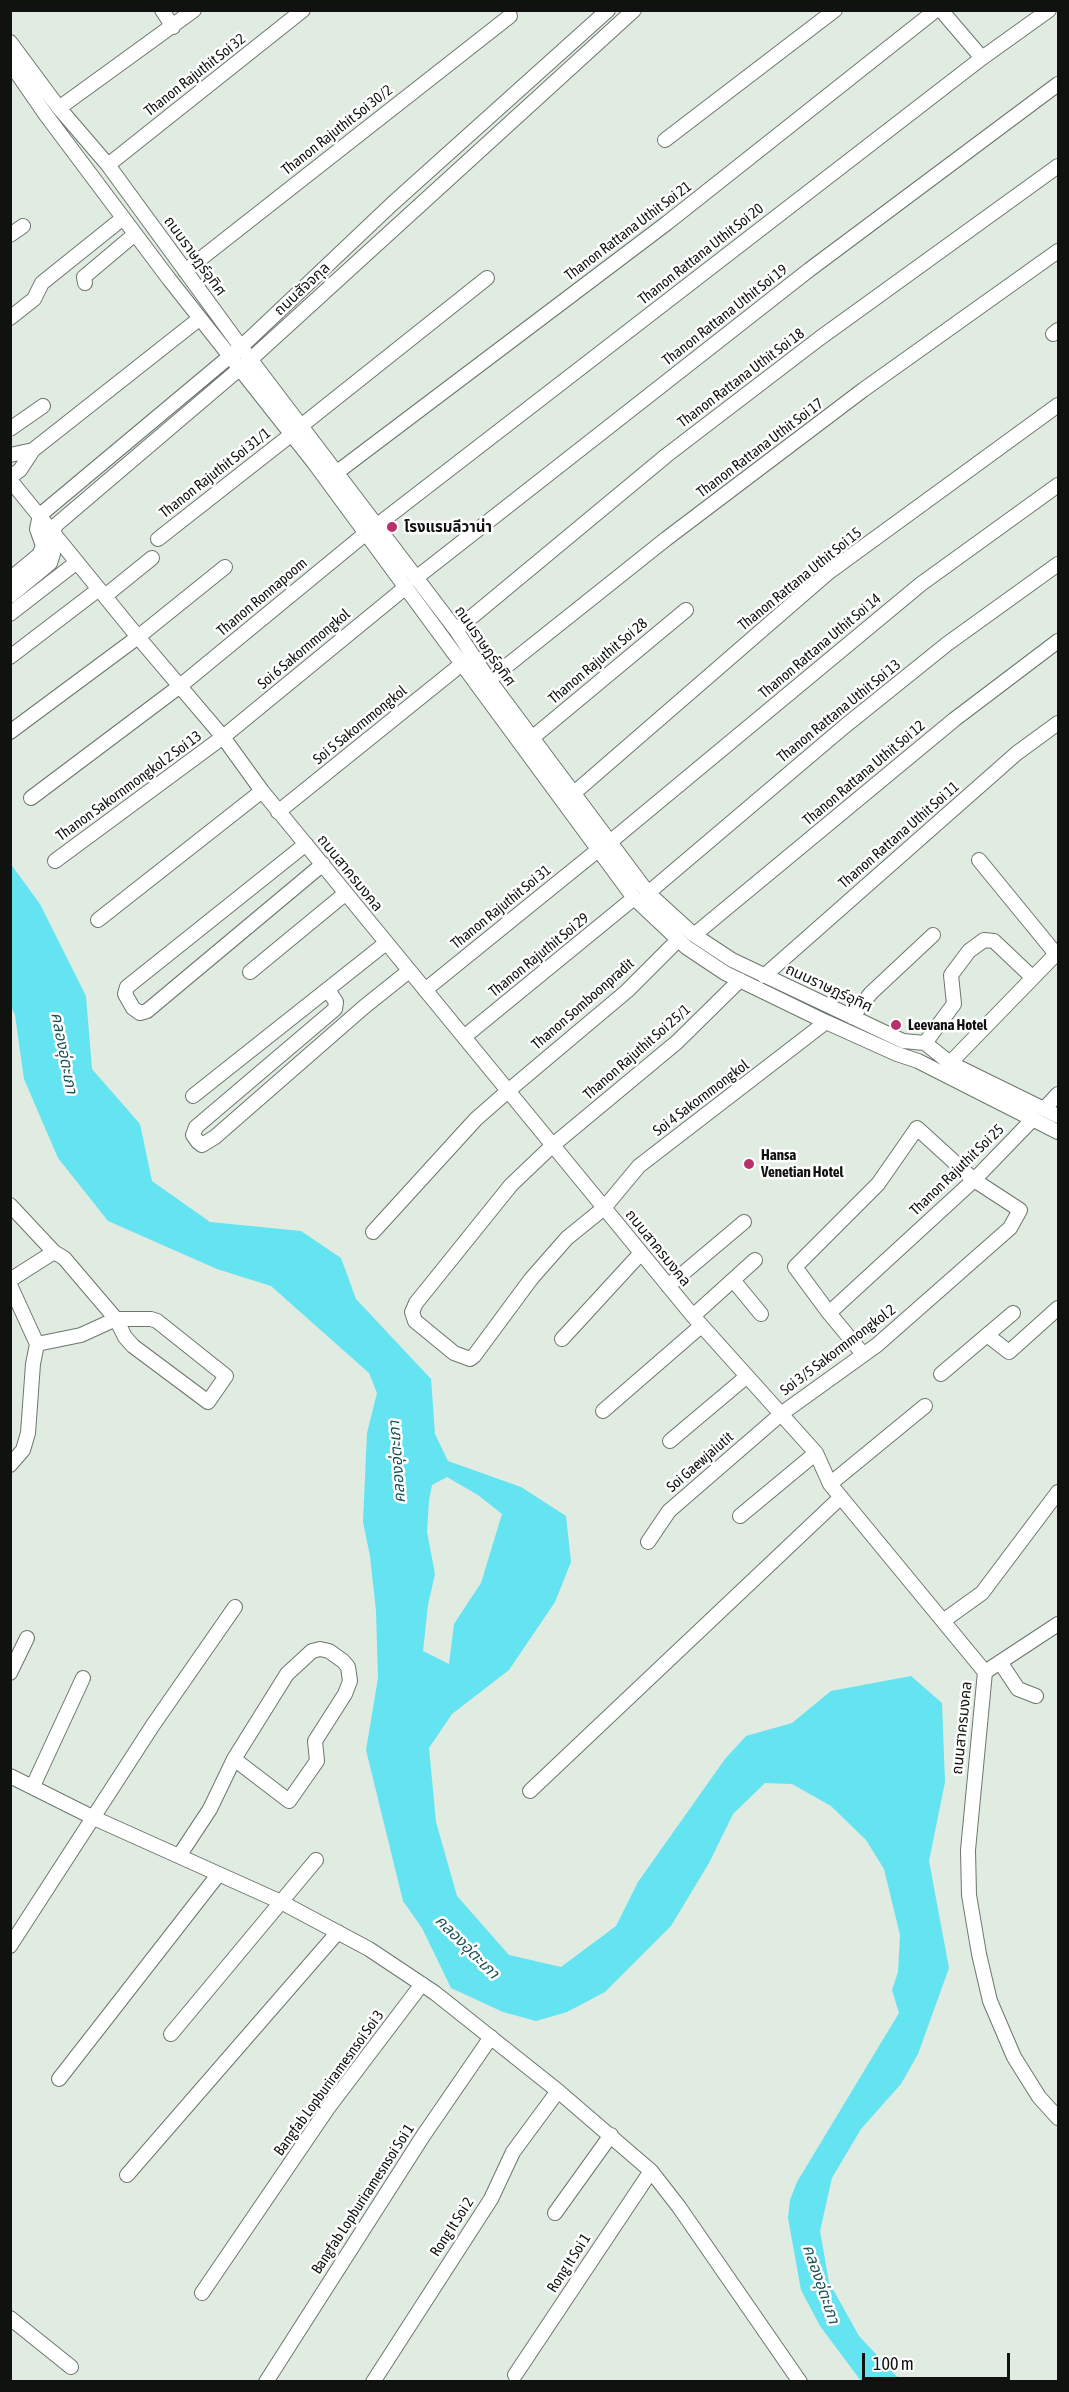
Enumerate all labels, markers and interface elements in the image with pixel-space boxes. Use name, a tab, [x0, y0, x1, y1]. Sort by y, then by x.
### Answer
street label: Thanon Rajuthit Soi 32	[141, 30, 249, 120]
street label: Thanon Rajuthit Soi 30/2	[278, 81, 396, 179]
street label: Thanon Rattana Uthit Soi 21	[561, 178, 695, 284]
street label: Thanon Rattana Uthit Soi 20	[635, 200, 767, 308]
street label: ถนนราษฏร์อุทิศ	[160, 213, 230, 299]
street label: ถนนสัจจกุล	[270, 259, 334, 319]
street label: Thanon Rattana Uthit Soi 19	[659, 261, 791, 369]
street label: Thanon Rattana Uthit Soi 18	[674, 325, 808, 431]
street label: Thanon Rattana Uthit Soi 17	[693, 395, 827, 501]
street label: Thanon Rajuthit Soi 31/1	[156, 424, 274, 522]
place label: โรงแรมลีวาน่า	[404, 518, 492, 536]
marker: โรงแรมลีวาน่า	[385, 520, 399, 534]
street label: Thanon Rattana Uthit Soi 15	[735, 524, 865, 634]
street label: Thanon Ronnapoom	[213, 554, 311, 640]
street label: Thanon Rattana Uthit Soi 14	[755, 590, 885, 702]
street label: ถนนราษฏร์อุทิศ	[451, 602, 519, 690]
street label: Soi 6 Sakornmongkol	[254, 605, 354, 693]
street label: Thanon Rajuthit Soi 28	[545, 614, 651, 708]
street label: Thanon Rattana Uthit Soi 13	[774, 656, 904, 766]
street label: Soi 5 Sakornmongkol	[310, 682, 410, 768]
street label: Thanon Rattana Uthit Soi 12	[799, 717, 929, 829]
street label: Thanon Sakornmongkol 2 Soi 13	[53, 727, 205, 845]
street label: Thanon Rattana Uthit Soi 11	[835, 778, 963, 892]
street label: ถนนสาครมงคล	[314, 831, 386, 915]
street label: Thanon Rajuthit Soi 31	[447, 861, 555, 953]
street label: Thanon Rajuthit Soi 29	[485, 909, 593, 1001]
street label: Thanon Somboonpradit	[528, 955, 638, 1053]
street label: ถนนราษฏร์อุทิศ	[783, 960, 875, 1016]
street label: Thanon Rajuthit Soi 25/1	[580, 1001, 694, 1103]
water label: คลองอุ่ตะเภา	[47, 1011, 81, 1095]
place label: Leevana Hotel	[908, 1016, 987, 1034]
marker: Leevana Hotel	[889, 1018, 903, 1032]
street label: Soi 4 Sakornmongkol	[650, 1056, 752, 1140]
street label: Thanon Rajuthit Soi 25	[906, 1121, 1008, 1219]
place label: Hansa Venetian Hotel	[761, 1146, 844, 1181]
marker: Hansa Venetian Hotel	[742, 1157, 756, 1171]
street label: ถนนสาครมงคล	[622, 1206, 694, 1290]
street label: Soi 3/5 Sakormmongkol 2	[777, 1301, 899, 1399]
water label: คลองอุ่ตะเภา	[385, 1420, 409, 1504]
street label: Soi Gaewjaiutit	[663, 1428, 737, 1496]
street label: ถนนสาครมงคล	[948, 1680, 976, 1776]
water label: คลองอุ่ตะเภา	[431, 1911, 503, 1983]
street label: Bangfab Lopburiramesnsoi Soi 3	[270, 2007, 388, 2159]
street label: Bangfab Lopburiramesnsoi Soi 1	[308, 2121, 418, 2277]
street label: Rong It Soi 2	[426, 2194, 478, 2260]
street label: Rong It Soi 1	[543, 2230, 595, 2296]
water label: คลองอุ่ตะเภา	[799, 2242, 843, 2326]
scale bar	[865, 2341, 1014, 2379]
text: 100 m	[873, 2353, 914, 2374]

